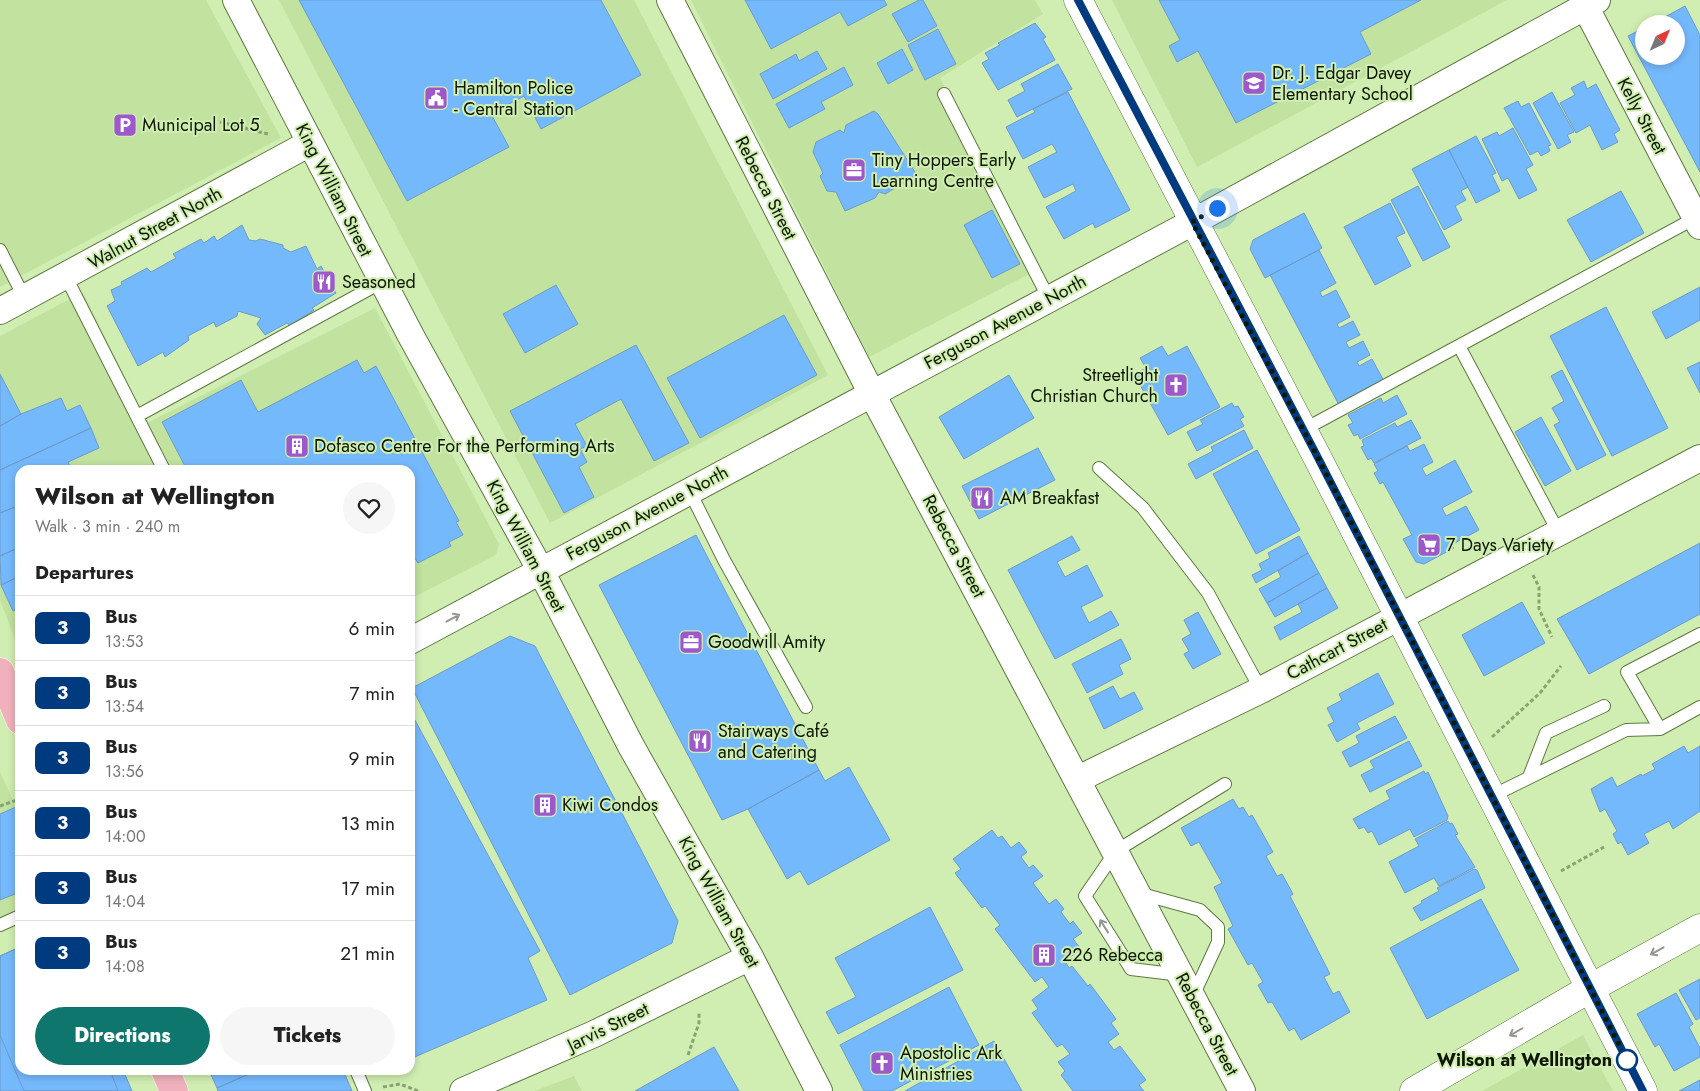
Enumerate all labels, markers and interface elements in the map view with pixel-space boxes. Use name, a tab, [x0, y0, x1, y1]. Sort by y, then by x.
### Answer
north arrow	[1635, 15, 1685, 65]
map controls	[1635, 15, 1685, 65]
place label: Dr. J. Edgar Davey Elementary School	[1272, 60, 1413, 107]
school or university icon: Dr. J. Edgar Davey Elementary School	[1241, 70, 1267, 96]
street label: Kelly Street	[1611, 73, 1673, 160]
place label: Hamilton Police - Central Station	[454, 75, 574, 122]
public building icon: Hamilton Police - Central Station	[423, 85, 449, 111]
parking icon: Municipal Lot 5	[112, 112, 138, 138]
place label: Municipal Lot 5	[142, 112, 260, 138]
street label: King William Street	[289, 119, 379, 262]
street label: Rebecca Street	[729, 132, 804, 245]
place label: Tiny Hoppers Early Learning Centre	[872, 147, 1016, 194]
office icon: Tiny Hoppers Early Learning Centre	[841, 157, 867, 183]
street label: Walnut Street North	[83, 180, 227, 276]
your location	[1205, 196, 1230, 221]
street label: Ferguson Avenue North	[919, 268, 1091, 376]
restaurant icon: Seasoned	[311, 269, 337, 295]
place label: Seasoned	[342, 269, 416, 295]
place label: Streetlight Christian Church	[1030, 362, 1159, 409]
church icon: Streetlight Christian Church	[1163, 372, 1189, 398]
building icon: Dofasco Centre For the Performing Arts	[284, 433, 310, 459]
place label: Dofasco Centre For the Performing Arts	[314, 433, 615, 459]
street label: Ferguson Avenue North	[561, 459, 733, 567]
street label: King William Street	[480, 475, 572, 617]
text: Wilson at Wellington	[35, 478, 275, 513]
button: heart	[343, 482, 395, 534]
restaurant icon: AM Breakfast	[969, 485, 995, 511]
place label: AM Breakfast	[1000, 485, 1100, 511]
street label: Rebecca Street	[916, 490, 992, 603]
text: Walk · 3 min · 240 m	[35, 515, 180, 538]
supermarket icon: 7 Days Variety	[1416, 532, 1442, 558]
place label: 7 Days Variety	[1446, 532, 1553, 558]
text: Departures	[35, 559, 134, 586]
text: Bus	[105, 603, 137, 630]
street label: Cathcart Street	[1282, 611, 1393, 687]
one-way arrow	[445, 613, 460, 622]
text: 3	[57, 615, 68, 641]
text: 6 min	[349, 615, 395, 642]
office icon: Goodwill Amity	[678, 629, 704, 655]
place label: Goodwill Amity	[708, 629, 825, 655]
text: 13:53	[105, 630, 144, 653]
text: Bus	[105, 668, 137, 695]
text: 3	[57, 680, 68, 706]
text: 7 min	[350, 680, 395, 707]
text: 13:54	[105, 695, 144, 718]
place label: Stairways Café and Catering	[718, 718, 829, 765]
restaurant icon: Stairways Café and Catering	[687, 728, 713, 754]
text: Bus	[105, 733, 137, 760]
text: 3	[57, 745, 68, 771]
text: 9 min	[349, 745, 395, 772]
text: 13:56	[105, 760, 144, 783]
building icon: Kiwi Condos	[532, 792, 558, 818]
place label: Kiwi Condos	[562, 792, 658, 818]
text: Bus	[105, 798, 137, 825]
text: 3	[57, 810, 68, 836]
text: 13 min	[341, 810, 395, 837]
text: 14:00	[105, 825, 146, 848]
street label: King William Street	[672, 832, 766, 973]
text: Bus	[105, 863, 137, 890]
text: 3	[57, 875, 68, 901]
text: 17 min	[341, 875, 395, 902]
text: 14:04	[105, 890, 145, 913]
one-way arrow	[1099, 919, 1109, 933]
text: Bus	[105, 928, 137, 955]
text: 3	[57, 940, 68, 966]
text: 21 min	[340, 940, 395, 967]
building icon: 226 Rebecca	[1031, 942, 1057, 968]
place label: 226 Rebecca	[1062, 942, 1163, 968]
one-way arrow	[1651, 947, 1665, 957]
text: 14:08	[105, 955, 145, 978]
street label: Rebecca Street	[1169, 968, 1245, 1081]
street label: Jarvis Street	[561, 996, 654, 1059]
button: Directions	[35, 1007, 210, 1065]
button: Tickets	[220, 1007, 395, 1065]
one-way arrow	[1509, 1027, 1523, 1037]
place label: Apostolic Ark Ministries	[900, 1040, 1002, 1087]
place label: Wilson at Wellington	[1437, 1047, 1612, 1073]
marker: Wilson at Wellington	[1616, 1049, 1638, 1071]
church icon: Apostolic Ark Ministries	[869, 1050, 895, 1076]

